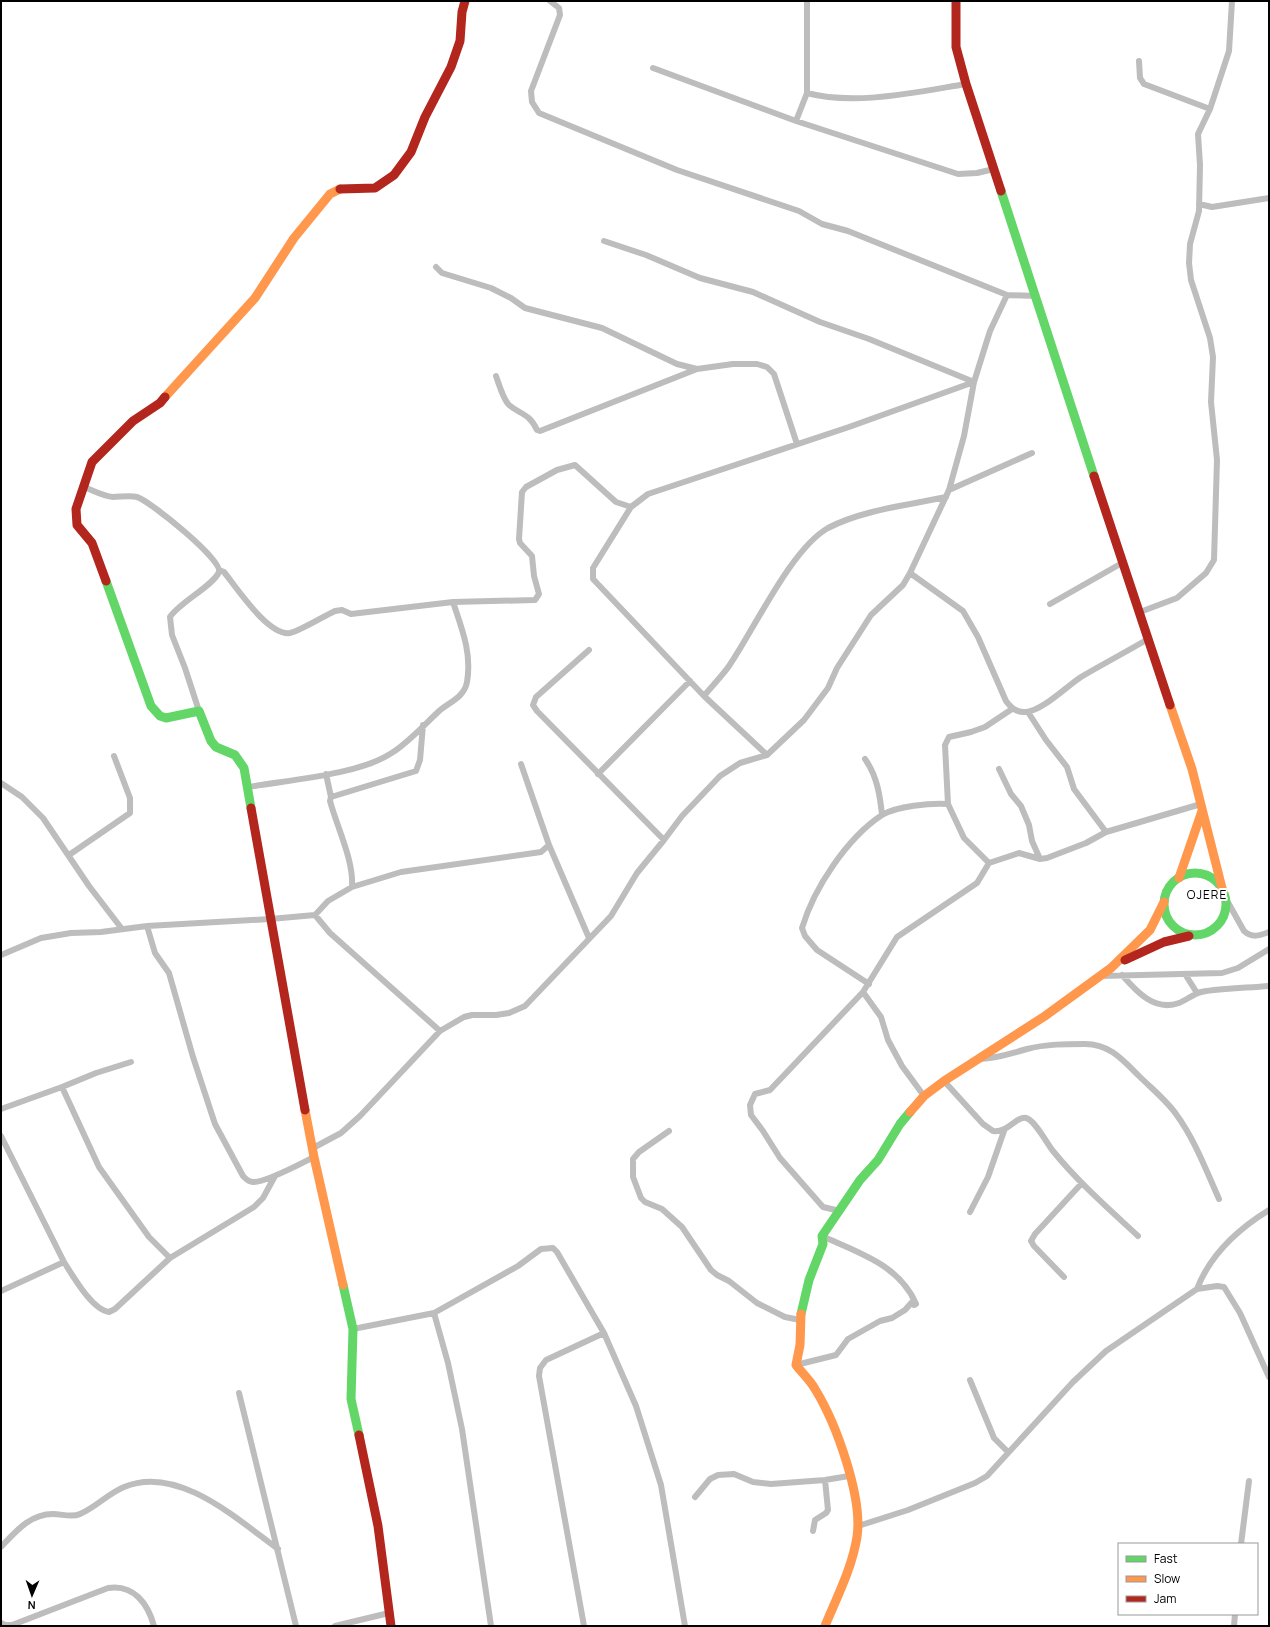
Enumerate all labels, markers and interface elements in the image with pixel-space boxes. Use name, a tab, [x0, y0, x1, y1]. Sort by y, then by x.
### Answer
district label: OJERE	[1187, 886, 1227, 903]
legend	[1118, 1543, 1258, 1615]
text: Fast	[1154, 1550, 1178, 1567]
text: Slow	[1154, 1570, 1180, 1587]
north arrow	[12, 1575, 52, 1615]
text: Jam	[1154, 1590, 1176, 1607]
text: N	[27, 1598, 36, 1613]

